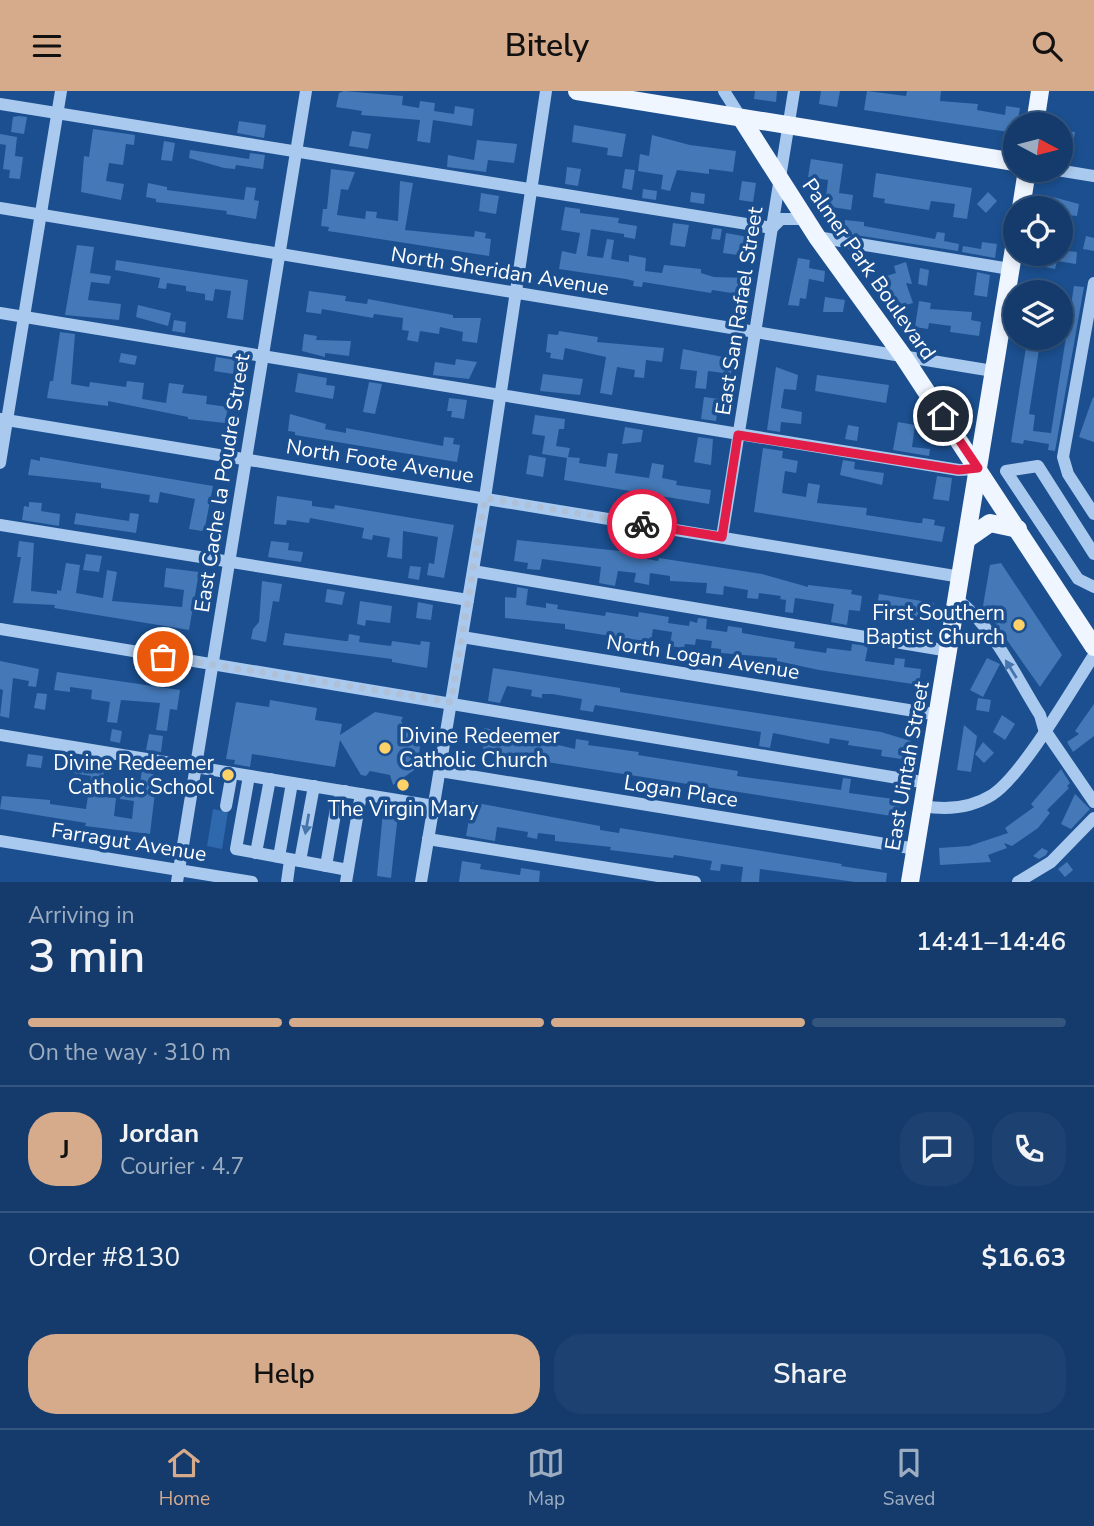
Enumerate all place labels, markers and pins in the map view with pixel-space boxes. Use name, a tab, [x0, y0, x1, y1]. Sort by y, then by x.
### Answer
pin	[913, 386, 973, 446]
place label: First Southern Baptist Church	[866, 599, 1005, 651]
marker: First Southern Baptist Church	[1011, 617, 1027, 633]
pin	[133, 627, 193, 687]
place label: Divine Redeemer Catholic Church	[399, 722, 560, 774]
marker: Divine Redeemer Catholic Church	[377, 740, 393, 756]
place label: Divine Redeemer Catholic School	[53, 749, 215, 801]
marker: Divine Redeemer Catholic School	[220, 767, 236, 783]
marker: The Virgin Mary	[395, 777, 411, 793]
place label: The Virgin Mary	[328, 795, 478, 823]

